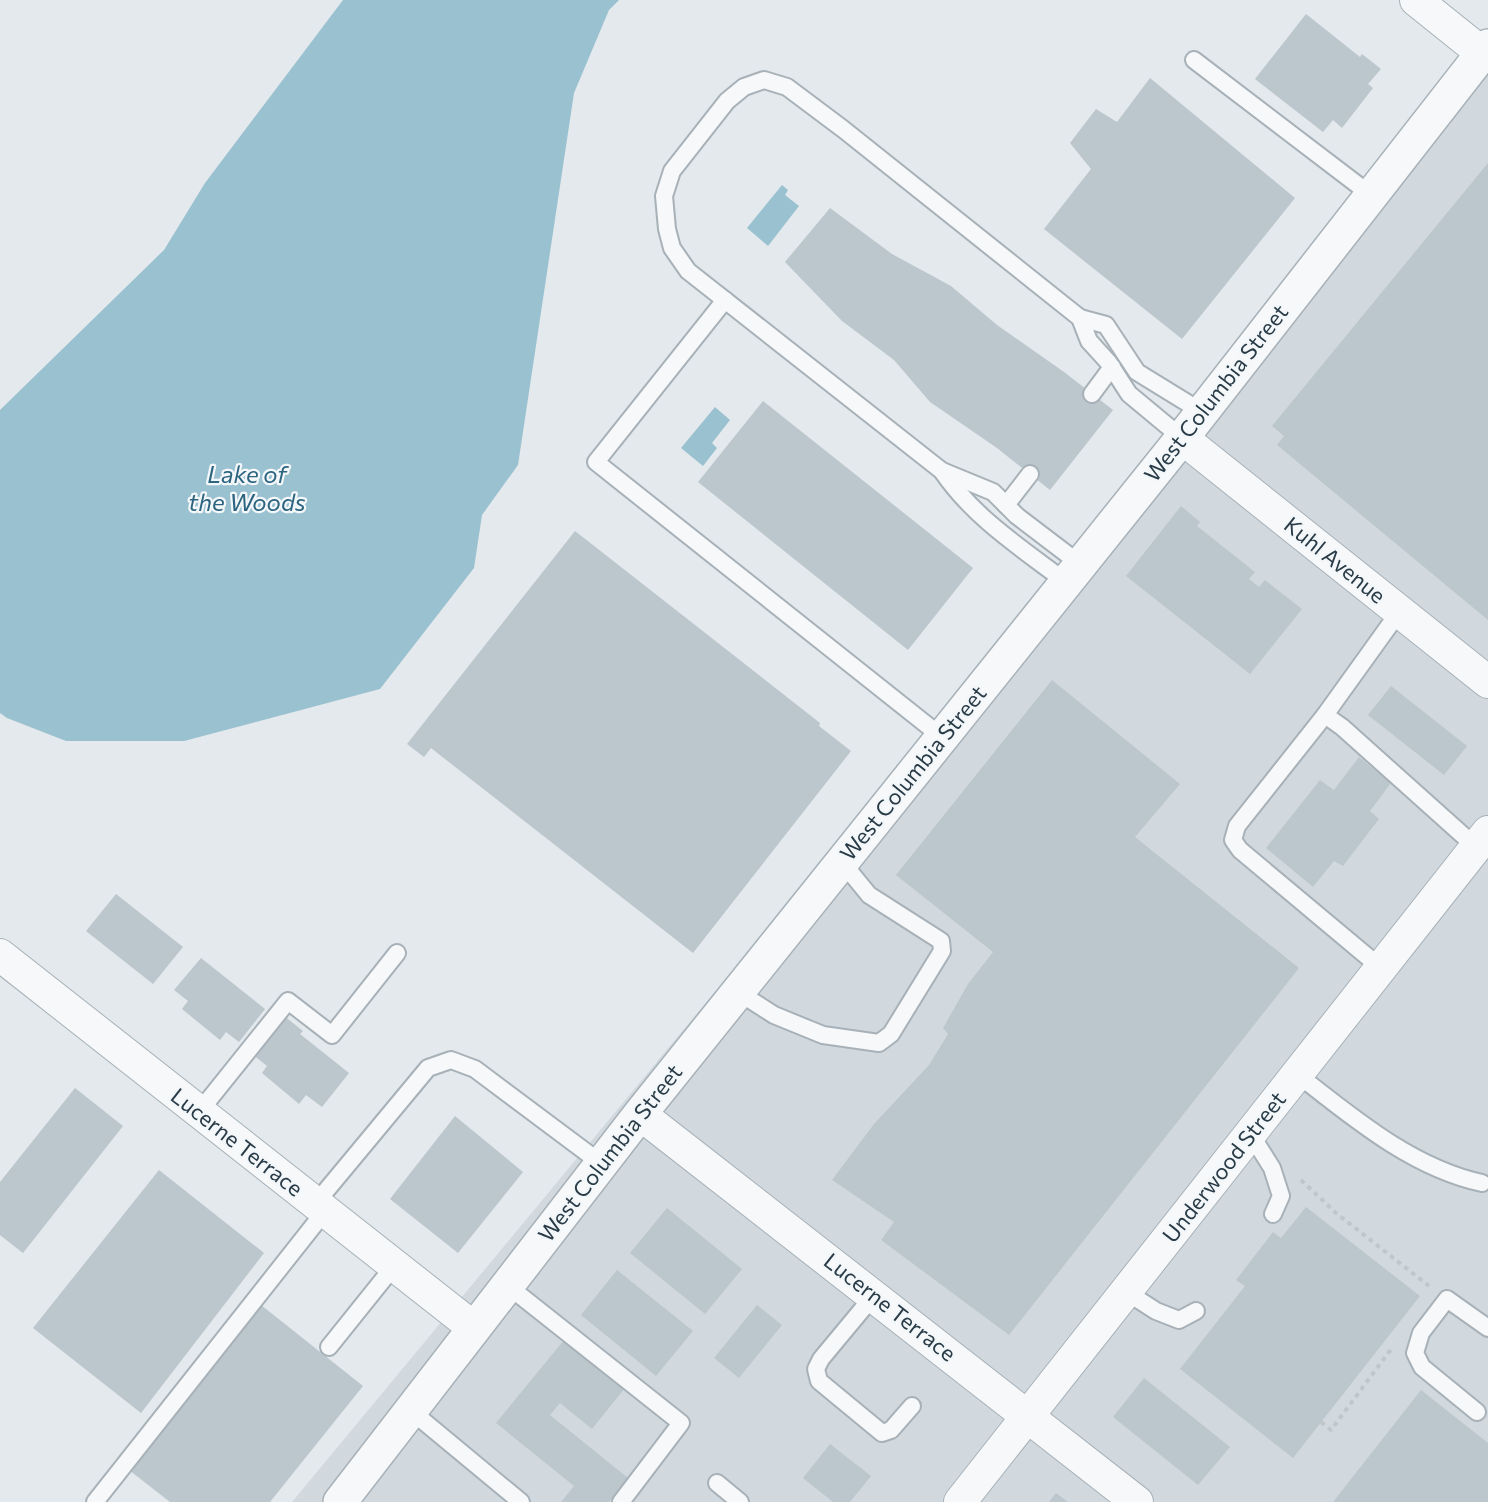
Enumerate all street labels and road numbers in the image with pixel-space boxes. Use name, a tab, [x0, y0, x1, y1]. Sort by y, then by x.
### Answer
street label: West Columbia Street	[1138, 299, 1293, 487]
street label: Kuhl Avenue	[1279, 511, 1391, 609]
street label: West Columbia Street	[834, 680, 992, 866]
street label: West Columbia Street	[532, 1059, 687, 1247]
street label: Lucerne Terrace	[166, 1082, 309, 1201]
street label: Underwood Street	[1156, 1086, 1291, 1248]
street label: Lucerne Terrace	[819, 1247, 962, 1366]

